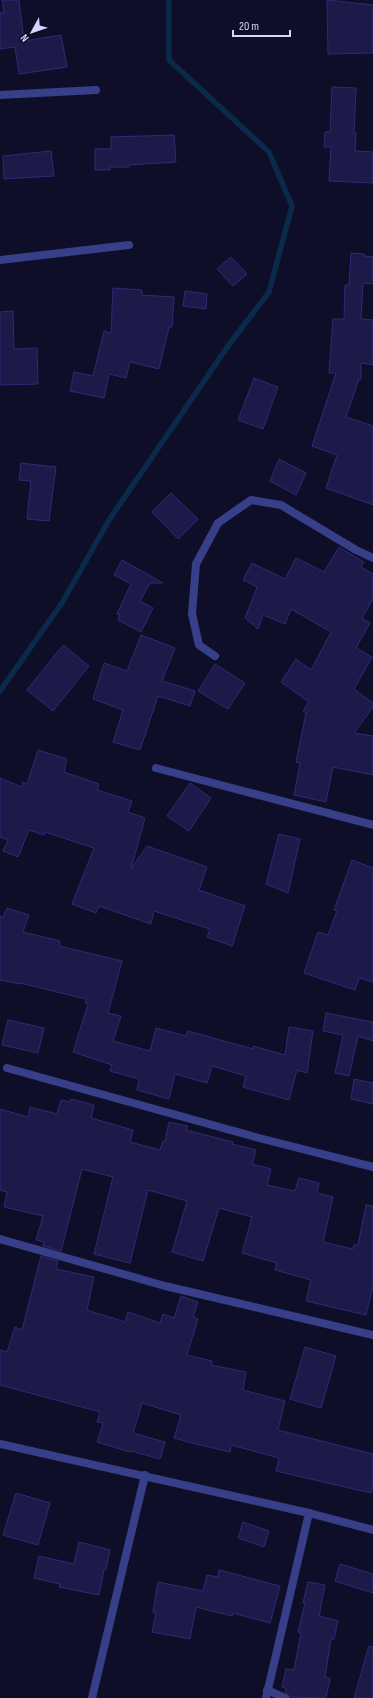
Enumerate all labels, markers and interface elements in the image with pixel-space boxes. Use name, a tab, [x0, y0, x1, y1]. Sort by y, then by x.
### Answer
north arrow	[12, 12, 52, 52]
scale bar	[233, 12, 290, 38]
text: 20 m	[239, 19, 259, 34]
text: N	[18, 32, 32, 45]

